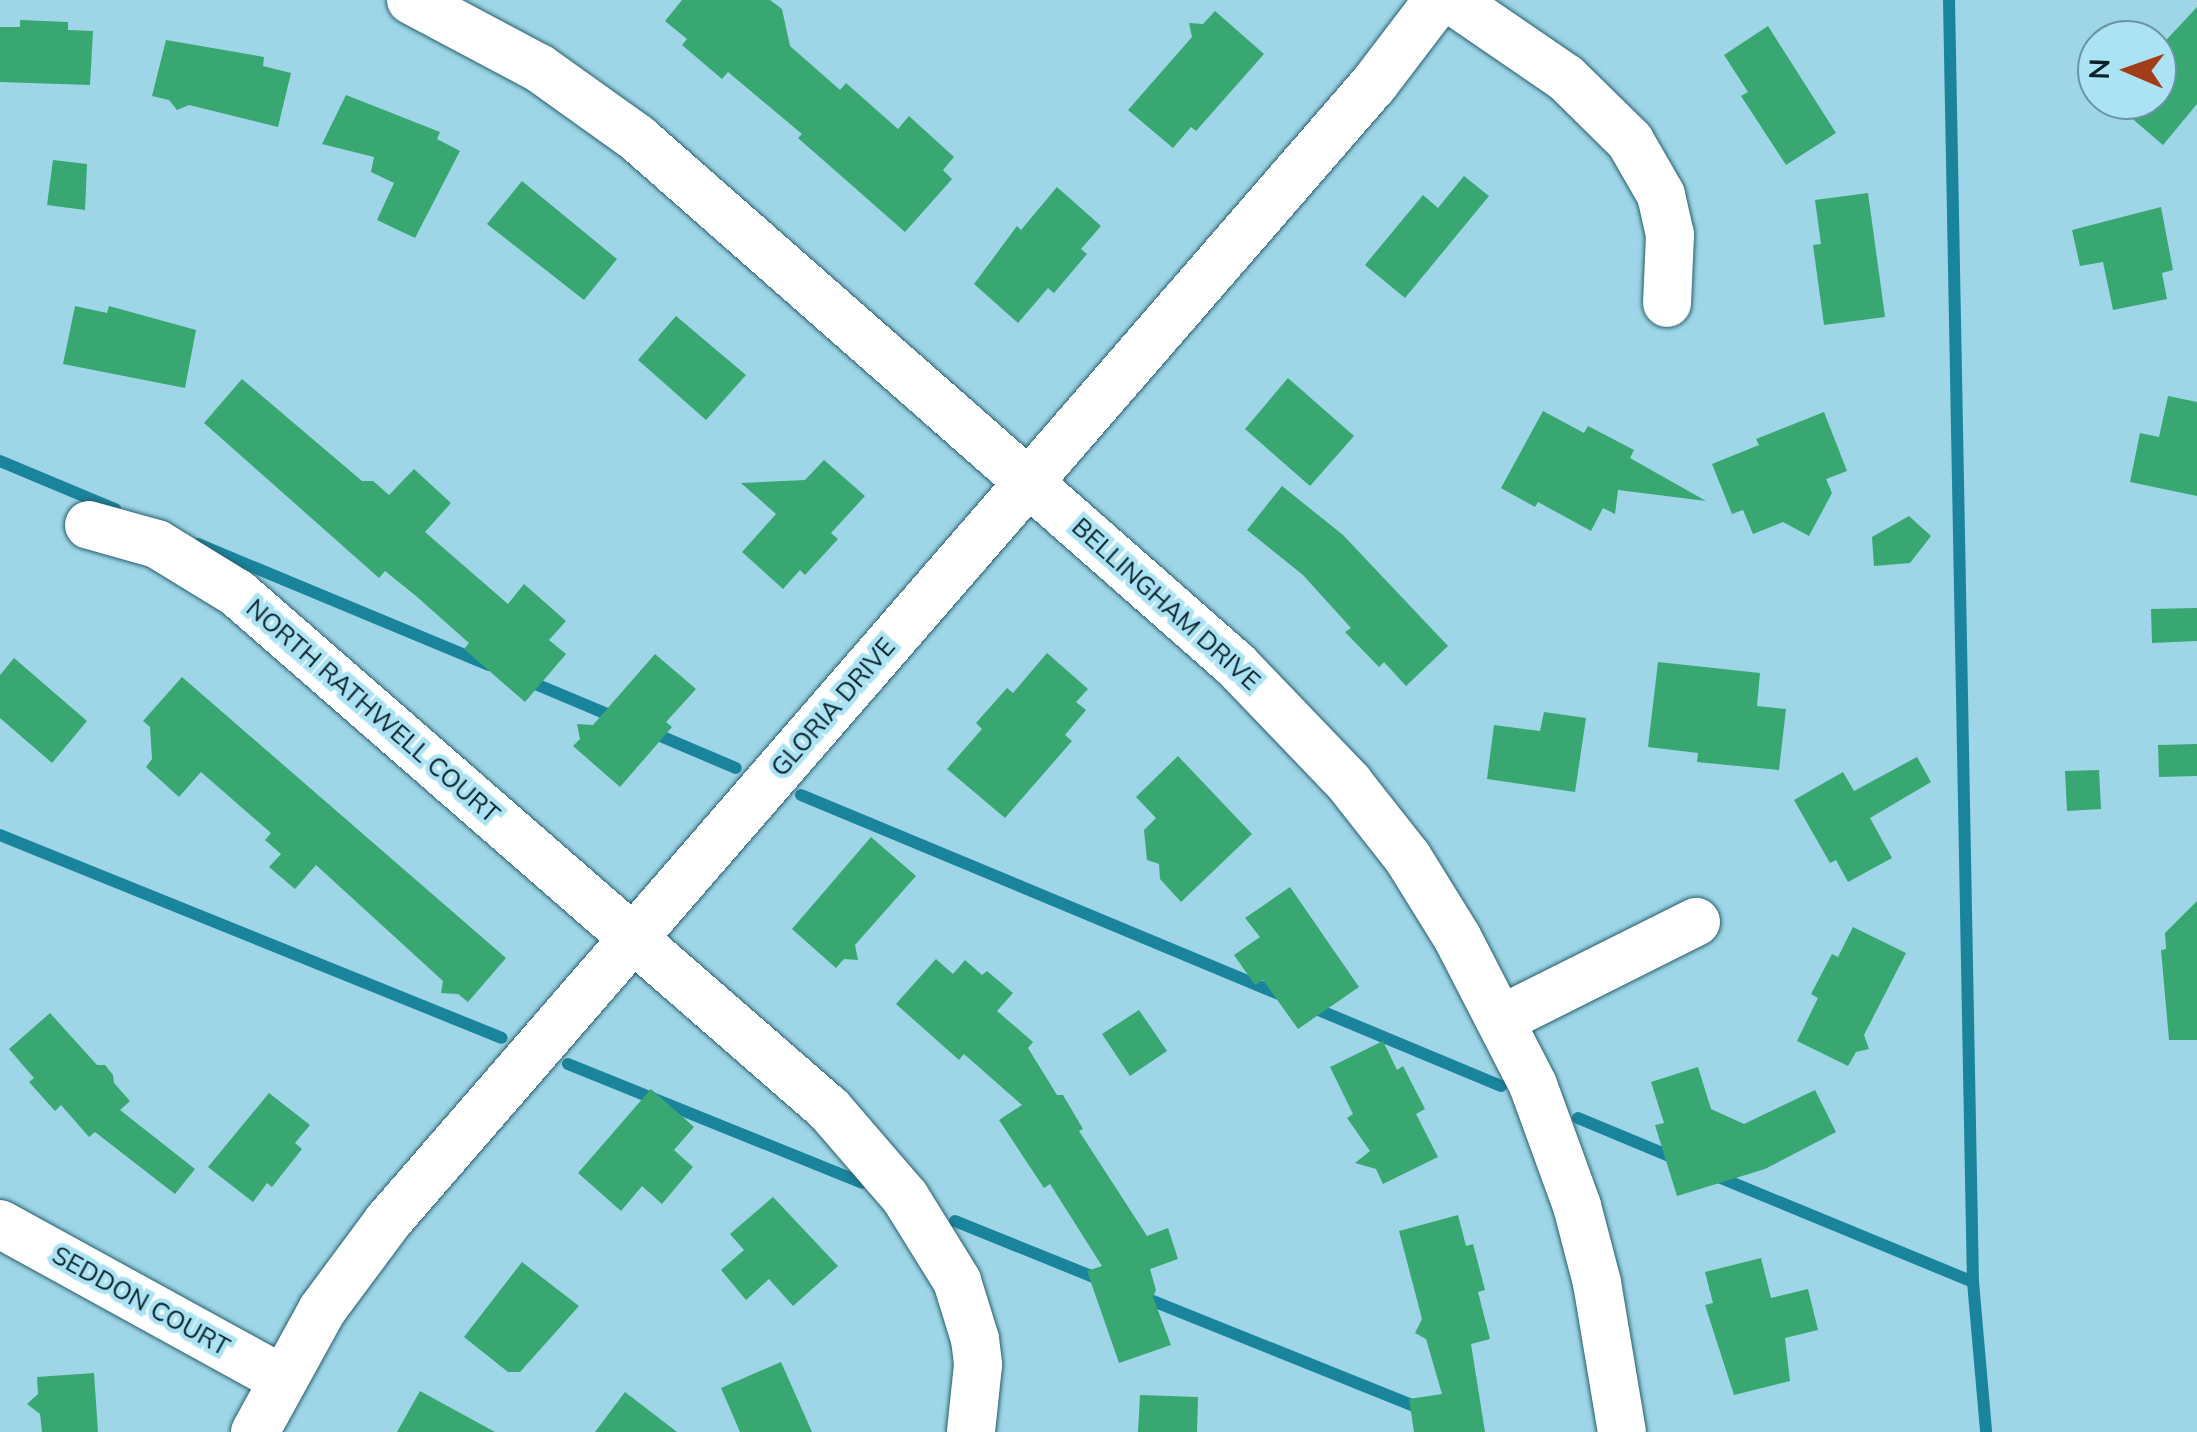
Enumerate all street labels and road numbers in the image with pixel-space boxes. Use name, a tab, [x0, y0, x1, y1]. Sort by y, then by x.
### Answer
street label: BELLINGHAM DRIVE	[1066, 512, 1266, 696]
street label: NORTH RATHWELL COURT	[240, 593, 506, 829]
street label: GLORIA DRIVE	[765, 632, 901, 782]
street label: SEDDON COURT	[47, 1240, 235, 1362]

